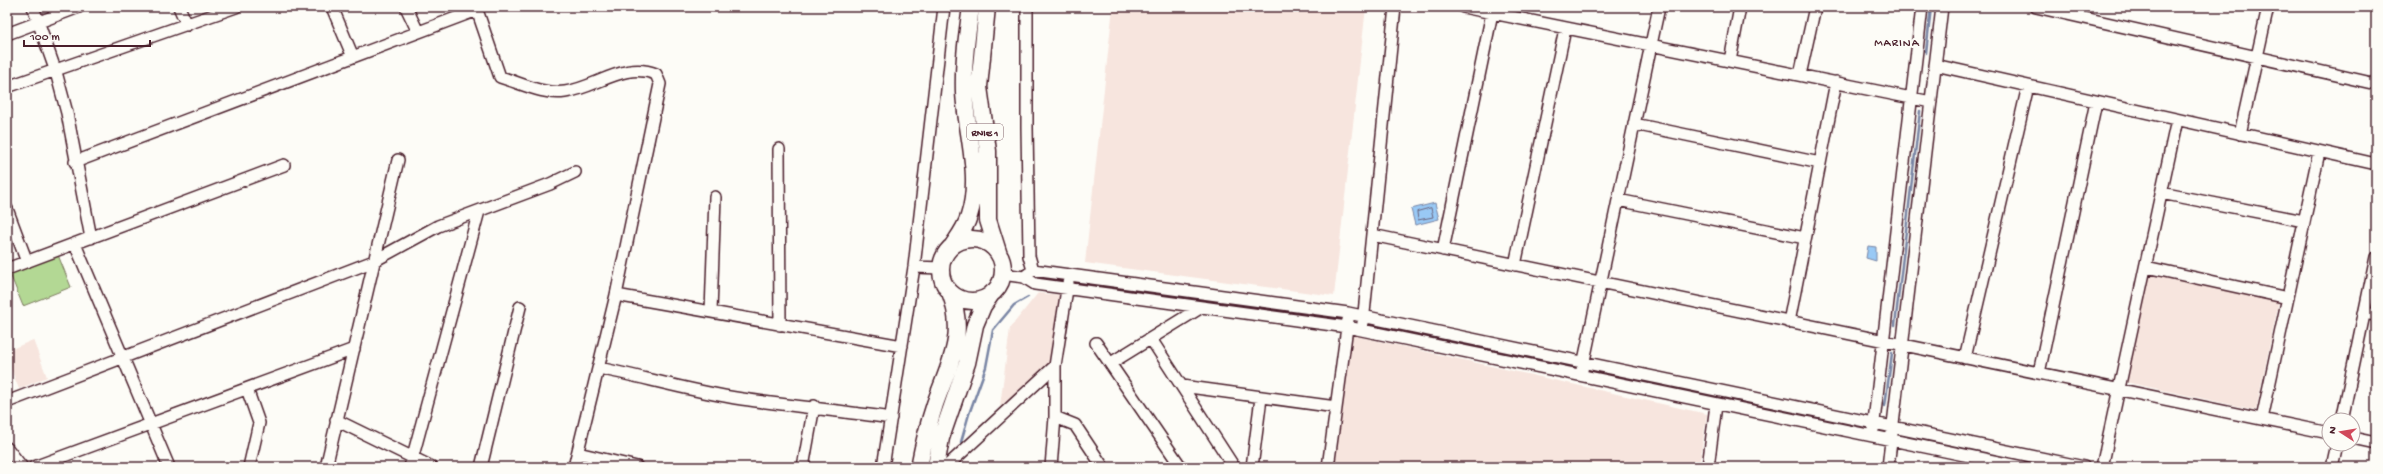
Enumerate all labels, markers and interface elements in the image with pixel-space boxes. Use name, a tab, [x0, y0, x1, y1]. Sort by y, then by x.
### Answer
scale bar	[24, 22, 150, 48]
text: 100 m	[29, 31, 60, 45]
district label: MARINA	[1874, 37, 1920, 51]
road number: RNIE 1	[967, 124, 1003, 140]
north arrow	[2321, 412, 2361, 452]
text: N	[2327, 426, 2340, 435]

